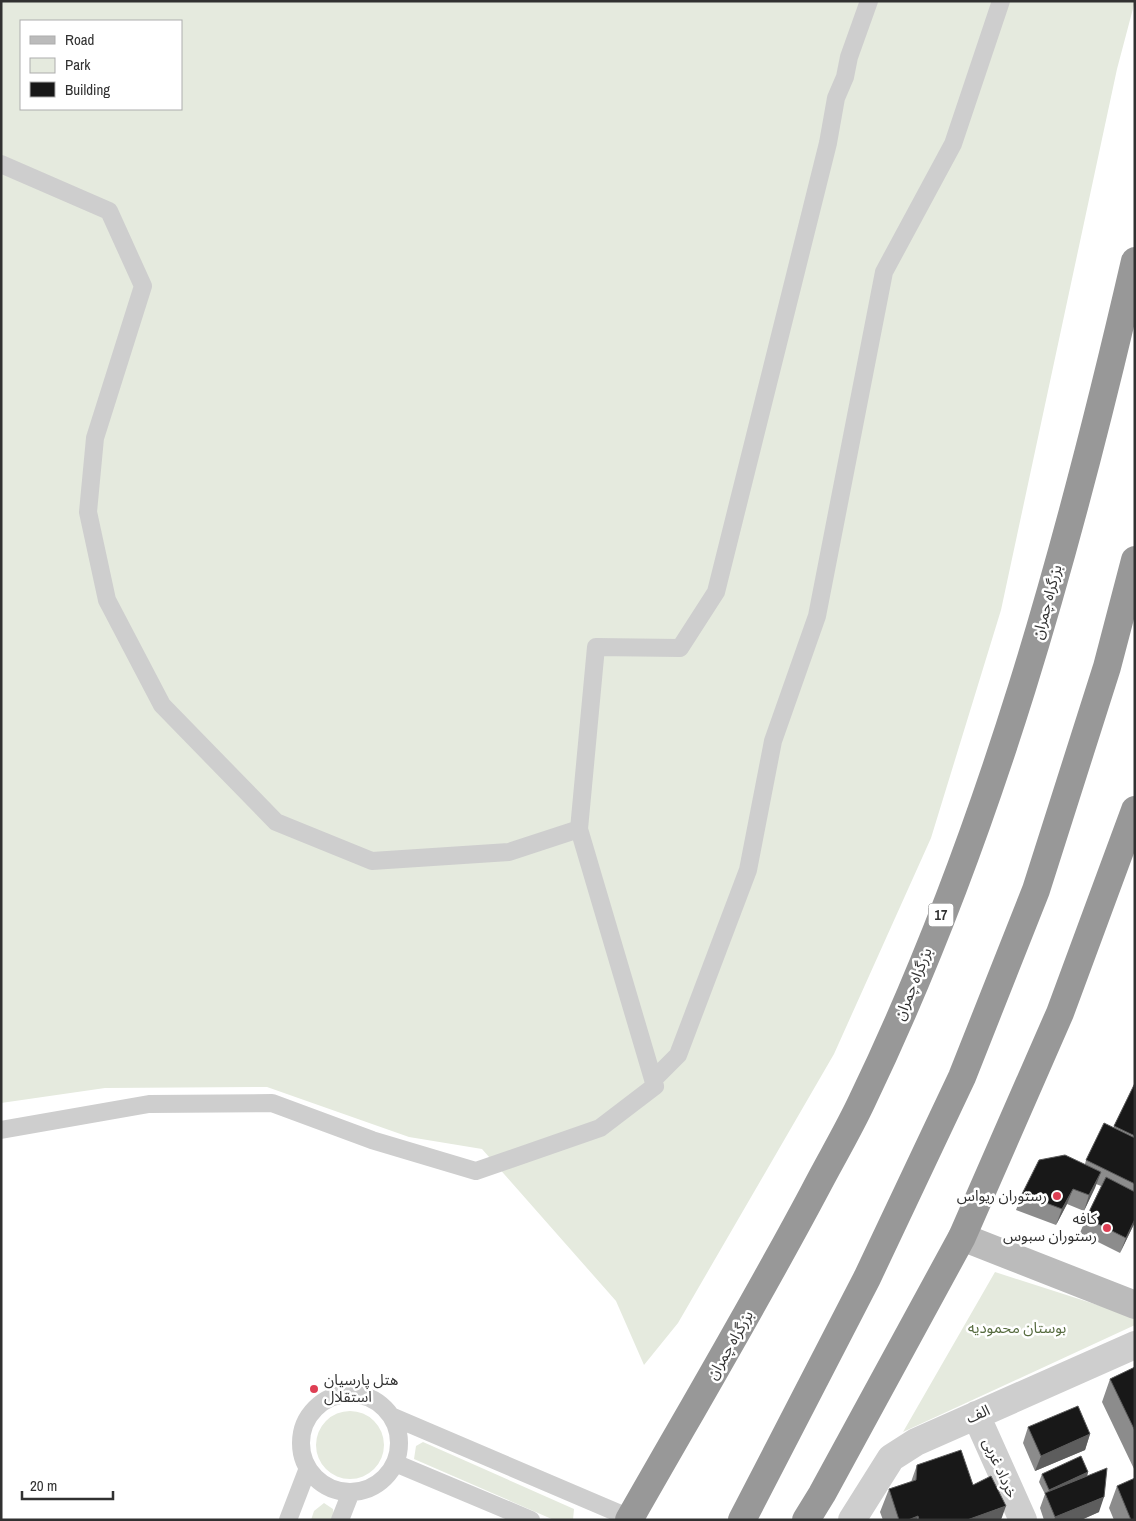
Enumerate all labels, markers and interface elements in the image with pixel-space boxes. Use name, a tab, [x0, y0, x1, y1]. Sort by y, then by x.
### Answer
legend	[20, 20, 182, 110]
text: Road	[65, 29, 94, 50]
text: Park	[65, 54, 91, 75]
text: Building	[65, 79, 110, 100]
street label: بزرگراه چمران	[1026, 562, 1067, 642]
road number: 17	[928, 904, 954, 926]
street label: بزرگراه چمران	[888, 944, 937, 1023]
place label: رستوران ریواس	[957, 1185, 1047, 1206]
marker: رستوران ریواس	[1051, 1190, 1063, 1202]
place label: کافه رستوران سبوس	[1003, 1208, 1098, 1246]
marker: کافه رستوران سبوس	[1101, 1222, 1113, 1234]
street label: بزرگراه چمران	[701, 1306, 758, 1383]
park label: بوستان محمودیه	[968, 1317, 1066, 1338]
place label: هتل پارسیان استقلال	[324, 1369, 398, 1407]
marker: هتل پارسیان استقلال	[308, 1383, 320, 1395]
street label: الف	[963, 1399, 993, 1428]
street label: خرداد غربی	[978, 1434, 1023, 1501]
scale bar	[22, 1468, 114, 1500]
text: 20 m	[30, 1475, 57, 1496]

